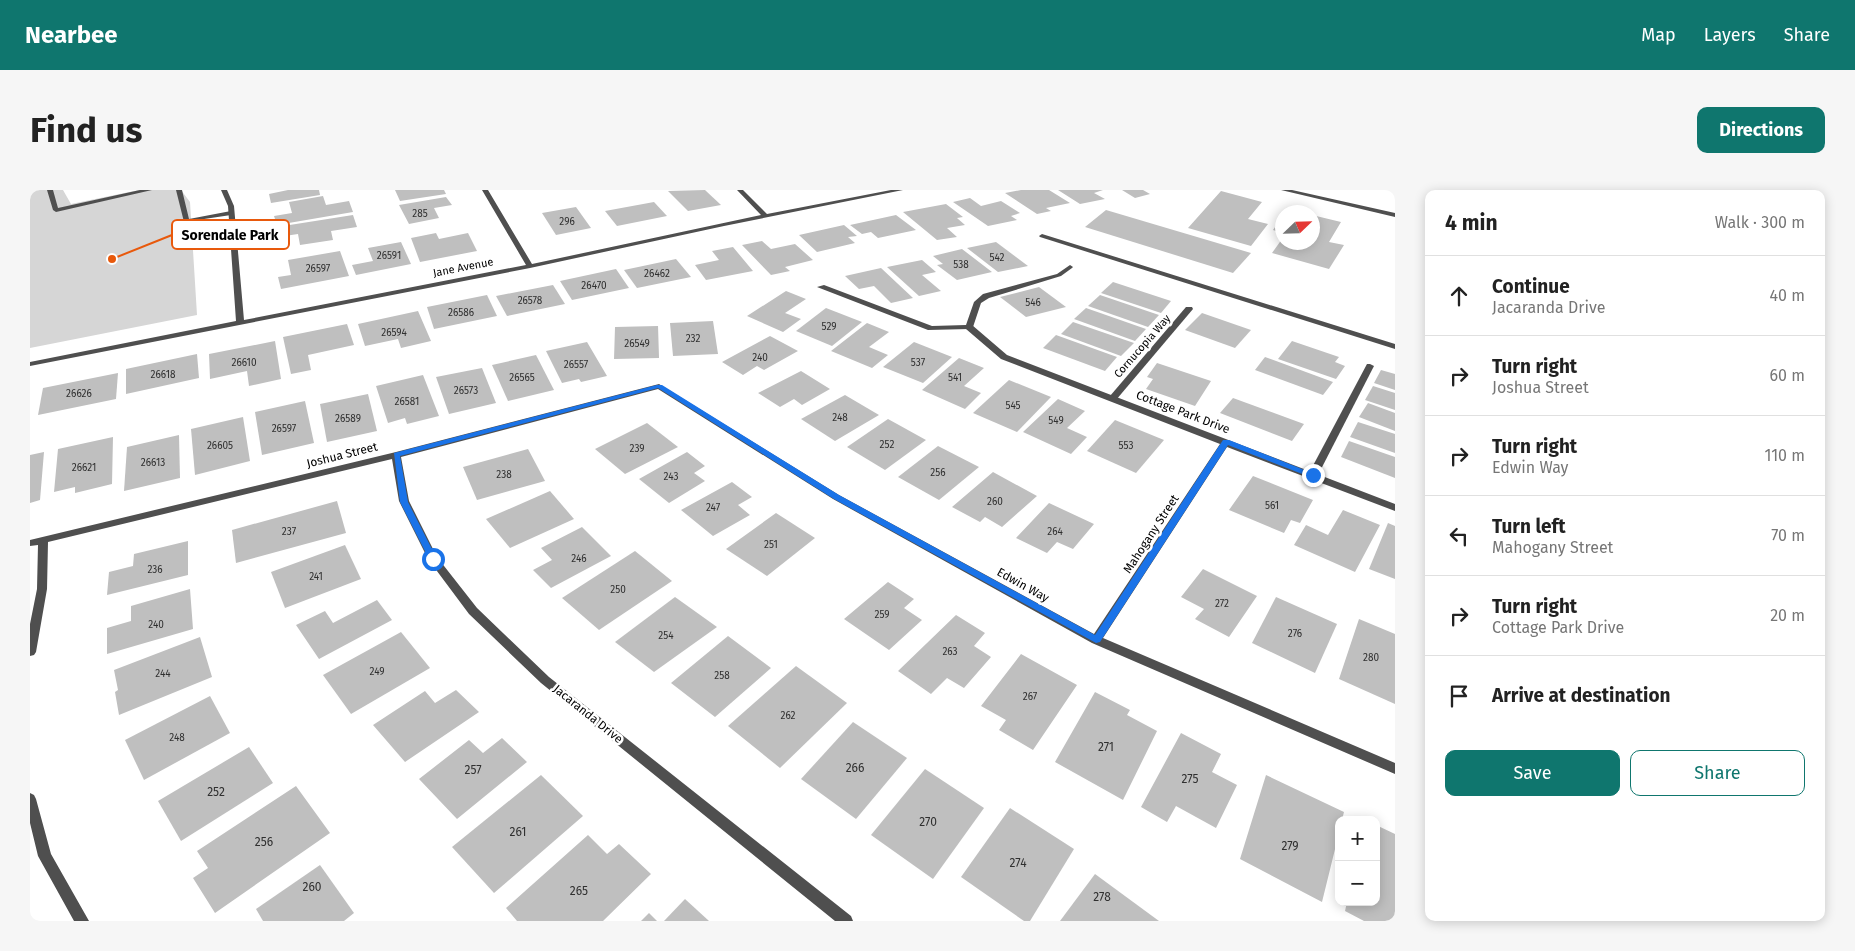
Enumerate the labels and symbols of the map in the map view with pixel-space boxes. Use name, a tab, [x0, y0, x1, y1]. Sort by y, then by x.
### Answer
north arrow	[1275, 205, 1320, 250]
house number: 285	[412, 208, 428, 220]
house number: 296	[559, 216, 575, 228]
callout: Sorendale Park	[172, 220, 289, 249]
text: Sorendale Park	[182, 227, 279, 244]
house number: 26591	[377, 250, 401, 262]
house number: 542	[989, 252, 1005, 264]
street label: Jane Avenue	[432, 255, 494, 280]
house number: 538	[953, 259, 969, 271]
house number: 26597	[306, 263, 331, 275]
house number: 26462	[644, 268, 670, 280]
house number: 26470	[581, 280, 607, 292]
house number: 26578	[518, 295, 543, 307]
house number: 546	[1025, 297, 1041, 309]
house number: 26586	[448, 307, 474, 319]
street label: Cornucopia Way	[1111, 312, 1174, 381]
house number: 529	[822, 321, 837, 333]
house number: 26594	[381, 327, 407, 339]
house number: 232	[686, 333, 700, 345]
house number: 26549	[624, 338, 650, 350]
house number: 240	[752, 352, 768, 364]
house number: 26610	[231, 357, 257, 369]
house number: 537	[911, 357, 926, 369]
house number: 26557	[564, 359, 589, 371]
house number: 26618	[151, 369, 176, 381]
house number: 26565	[509, 372, 535, 384]
house number: 541	[948, 372, 962, 384]
house number: 26573	[454, 385, 478, 397]
house number: 26626	[66, 388, 92, 400]
street label: Cottage Park Drive	[1134, 388, 1232, 436]
house number: 26581	[395, 396, 419, 408]
house number: 545	[1005, 400, 1021, 412]
house number: 248	[832, 412, 848, 424]
house number: 26589	[335, 413, 361, 425]
house number: 549	[1048, 415, 1064, 427]
house number: 26597	[272, 423, 297, 435]
street label: Joshua Street	[305, 439, 380, 471]
house number: 252	[880, 439, 894, 451]
house number: 26605	[207, 440, 233, 452]
house number: 553	[1119, 440, 1133, 452]
house number: 239	[629, 443, 645, 455]
house number: 26613	[141, 457, 165, 469]
house number: 26621	[72, 462, 96, 474]
route end	[1302, 464, 1325, 487]
house number: 256	[930, 467, 946, 479]
house number: 238	[496, 469, 512, 481]
house number: 243	[664, 471, 678, 483]
street label: Mahogany Street	[1120, 491, 1182, 576]
house number: 260	[987, 496, 1003, 508]
house number: 561	[1265, 500, 1279, 512]
house number: 247	[706, 502, 721, 514]
house number: 237	[282, 526, 297, 538]
house number: 264	[1047, 526, 1063, 538]
house number: 251	[764, 539, 778, 551]
route start	[422, 548, 445, 571]
house number: 246	[571, 553, 587, 565]
house number: 236	[147, 564, 163, 576]
street label: Edwin Way	[995, 565, 1052, 605]
house number: 241	[309, 571, 323, 583]
house number: 250	[610, 584, 626, 596]
house number: 272	[1215, 598, 1229, 610]
house number: 259	[874, 609, 890, 621]
house number: 240	[148, 619, 164, 631]
house number: 276	[1288, 628, 1302, 640]
house number: 254	[658, 630, 674, 642]
house number: 263	[942, 646, 958, 658]
house number: 280	[1363, 652, 1379, 664]
house number: 249	[369, 666, 385, 678]
house number: 244	[155, 668, 171, 680]
house number: 258	[714, 670, 730, 682]
street label: Jacaranda Drive	[551, 682, 625, 746]
house number: 267	[1023, 691, 1038, 703]
house number: 262	[780, 710, 796, 722]
house number: 248	[169, 732, 185, 744]
house number: 271	[1098, 740, 1114, 754]
house number: 266	[846, 761, 864, 775]
house number: 257	[465, 763, 482, 777]
house number: 275	[1182, 772, 1198, 786]
house number: 252	[207, 785, 225, 799]
house number: 270	[919, 815, 937, 829]
house number: 261	[510, 825, 526, 839]
house number: 256	[255, 835, 273, 849]
house number: 279	[1281, 839, 1299, 853]
house number: 274	[1009, 856, 1027, 870]
house number: 260	[302, 880, 322, 894]
house number: 265	[570, 884, 588, 898]
house number: 278	[1093, 890, 1111, 904]

